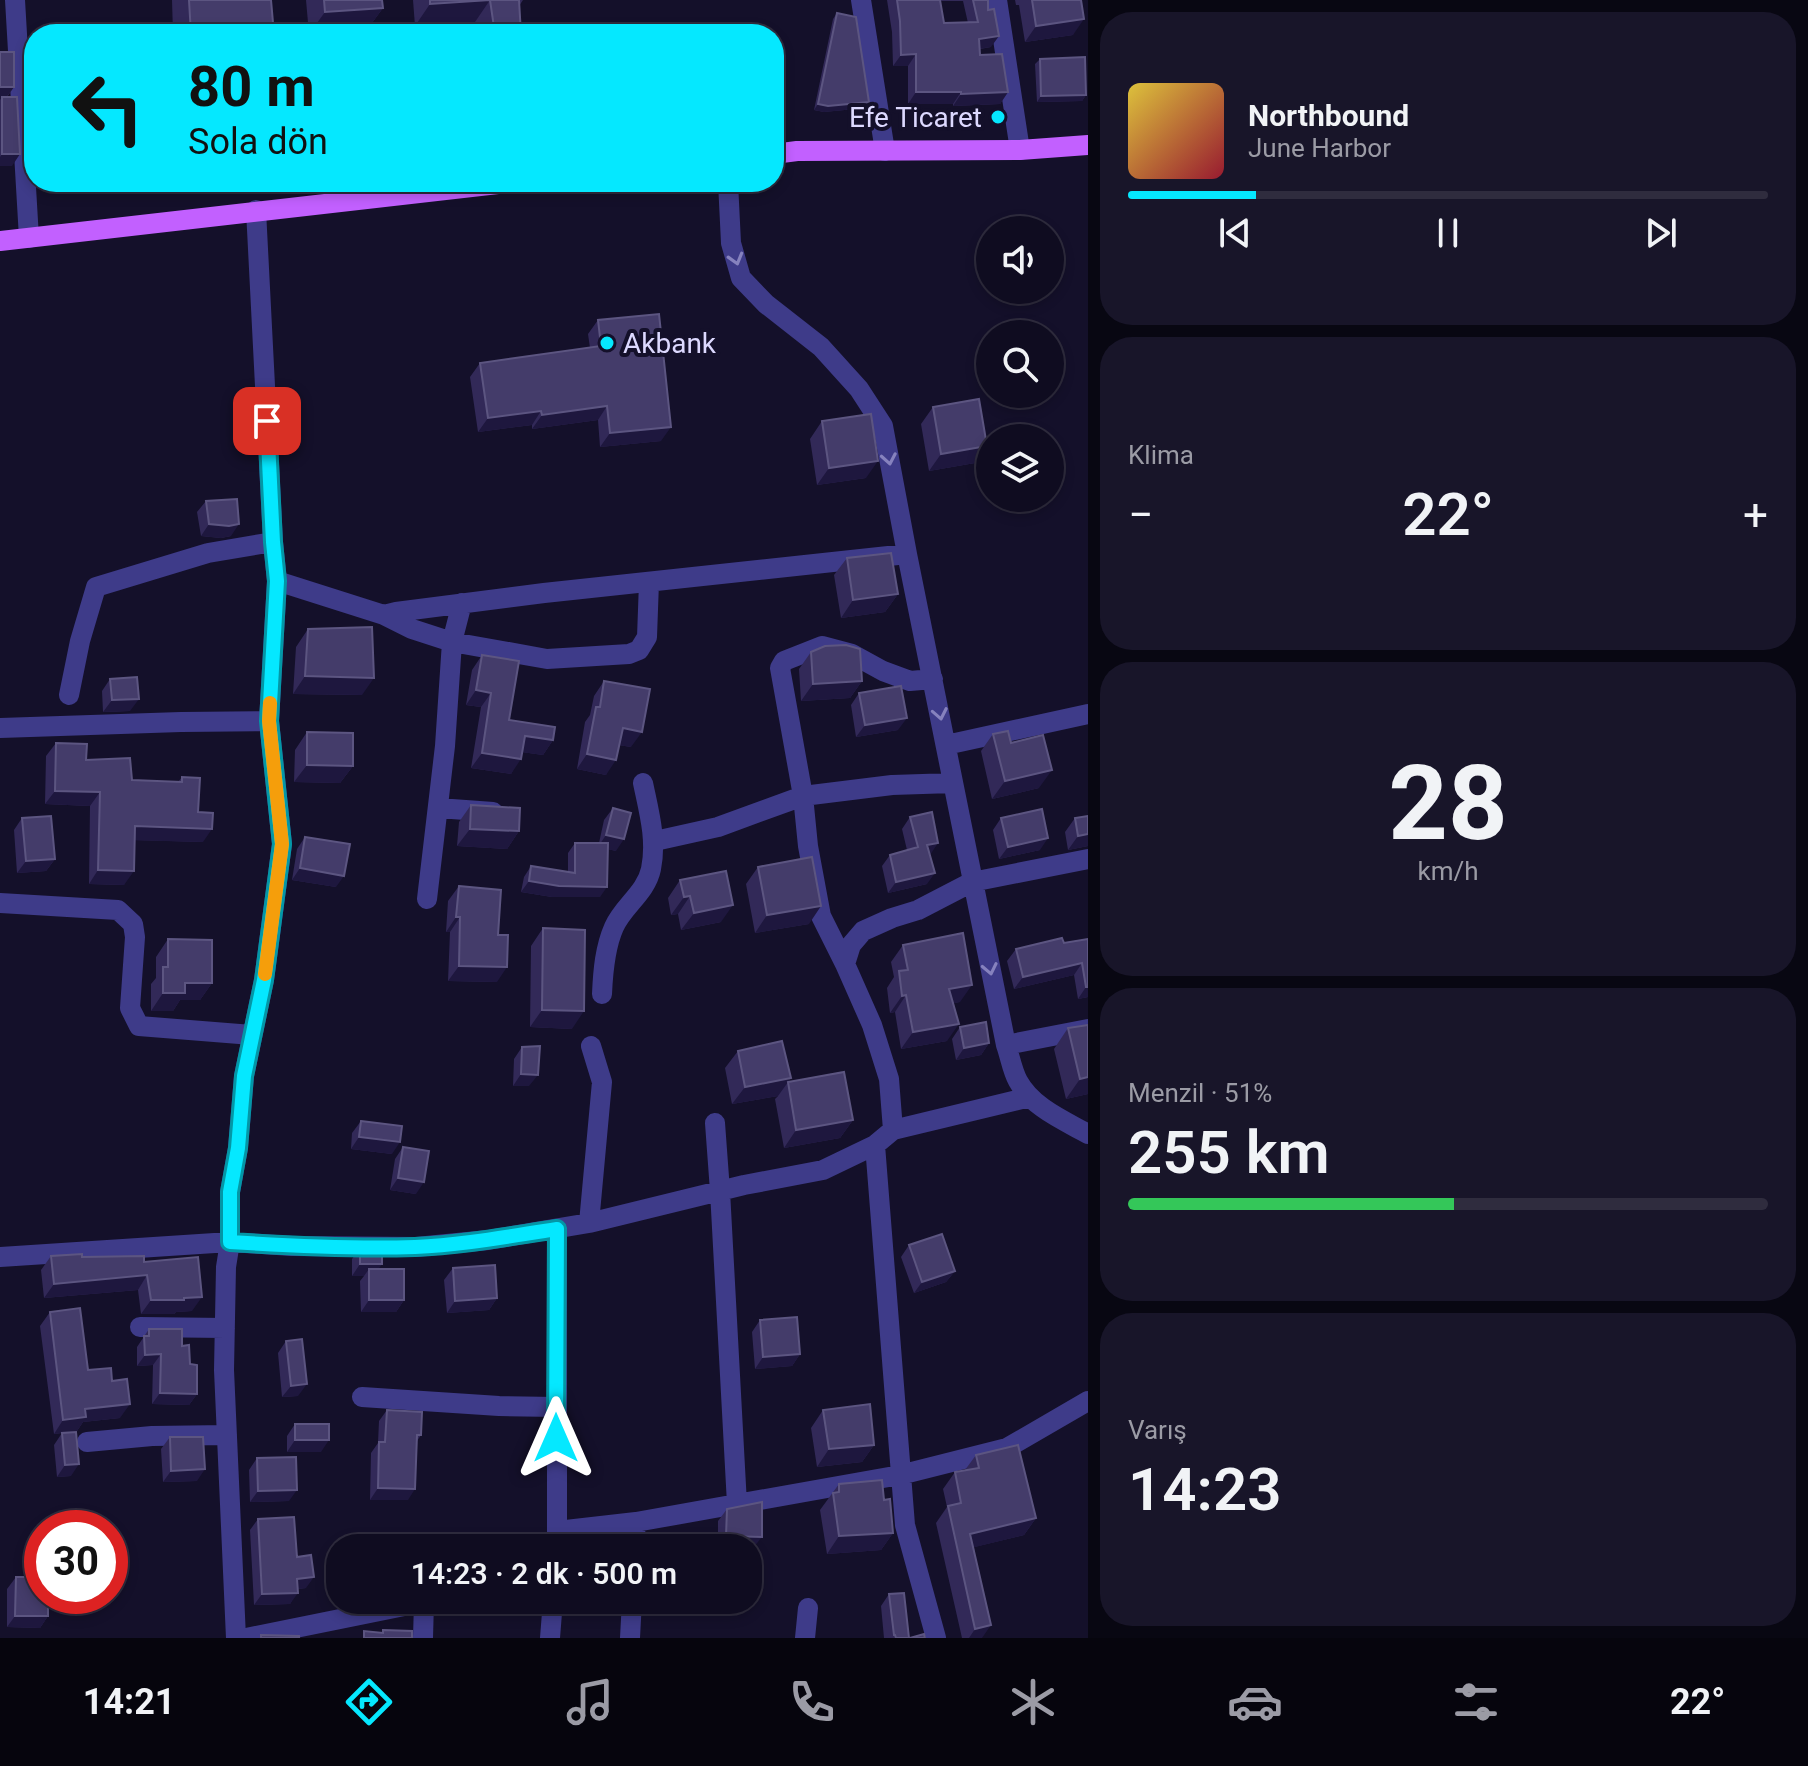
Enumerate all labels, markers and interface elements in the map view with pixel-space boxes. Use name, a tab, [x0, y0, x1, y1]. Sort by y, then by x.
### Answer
text: 80 m	[188, 54, 315, 120]
icon: left	[56, 56, 160, 160]
text: Northbound	[1248, 98, 1409, 133]
place label: Efe Ticaret	[849, 101, 982, 134]
marker: Efe Ticaret	[989, 108, 1007, 126]
text: Sola dön	[188, 121, 328, 163]
text: June Harbor	[1248, 133, 1391, 163]
icon: previous	[1213, 211, 1257, 255]
icon: pause	[1426, 211, 1470, 255]
icon: next	[1639, 211, 1683, 255]
map controls	[976, 216, 1064, 512]
button: sound	[976, 216, 1064, 304]
one-way arrow	[726, 252, 743, 266]
button: search	[976, 320, 1064, 408]
place label: Akbank	[623, 327, 717, 360]
marker: Akbank	[598, 334, 616, 352]
pin	[233, 387, 301, 455]
icon: arrive	[245, 399, 289, 443]
button: layers	[976, 424, 1064, 512]
text: Klima	[1128, 440, 1194, 470]
one-way arrow	[880, 452, 897, 466]
text: 22°	[1402, 479, 1494, 550]
text: −	[1128, 489, 1153, 541]
text: +	[1743, 489, 1768, 541]
one-way arrow	[931, 707, 948, 721]
text: 28	[1388, 743, 1508, 864]
text: km/h	[1417, 856, 1479, 886]
one-way arrow	[981, 962, 998, 976]
text: Menzil · 51%	[1128, 1078, 1272, 1108]
text: 255 km	[1128, 1117, 1330, 1188]
position arrow	[514, 1396, 598, 1480]
text: Varış	[1128, 1415, 1187, 1445]
text: 14:23	[1128, 1454, 1281, 1525]
speed limit sign: 30	[24, 1510, 128, 1614]
text: 14:23 · 2 dk · 500 m	[411, 1556, 677, 1591]
icon: directions	[341, 1674, 397, 1730]
icon: music	[562, 1674, 618, 1730]
icon: phone	[784, 1674, 840, 1730]
icon: climate	[1005, 1674, 1061, 1730]
icon: car	[1227, 1674, 1283, 1730]
icon: filters	[1448, 1674, 1504, 1730]
text: 14:21	[83, 1681, 176, 1723]
text: 22°	[1670, 1681, 1725, 1723]

